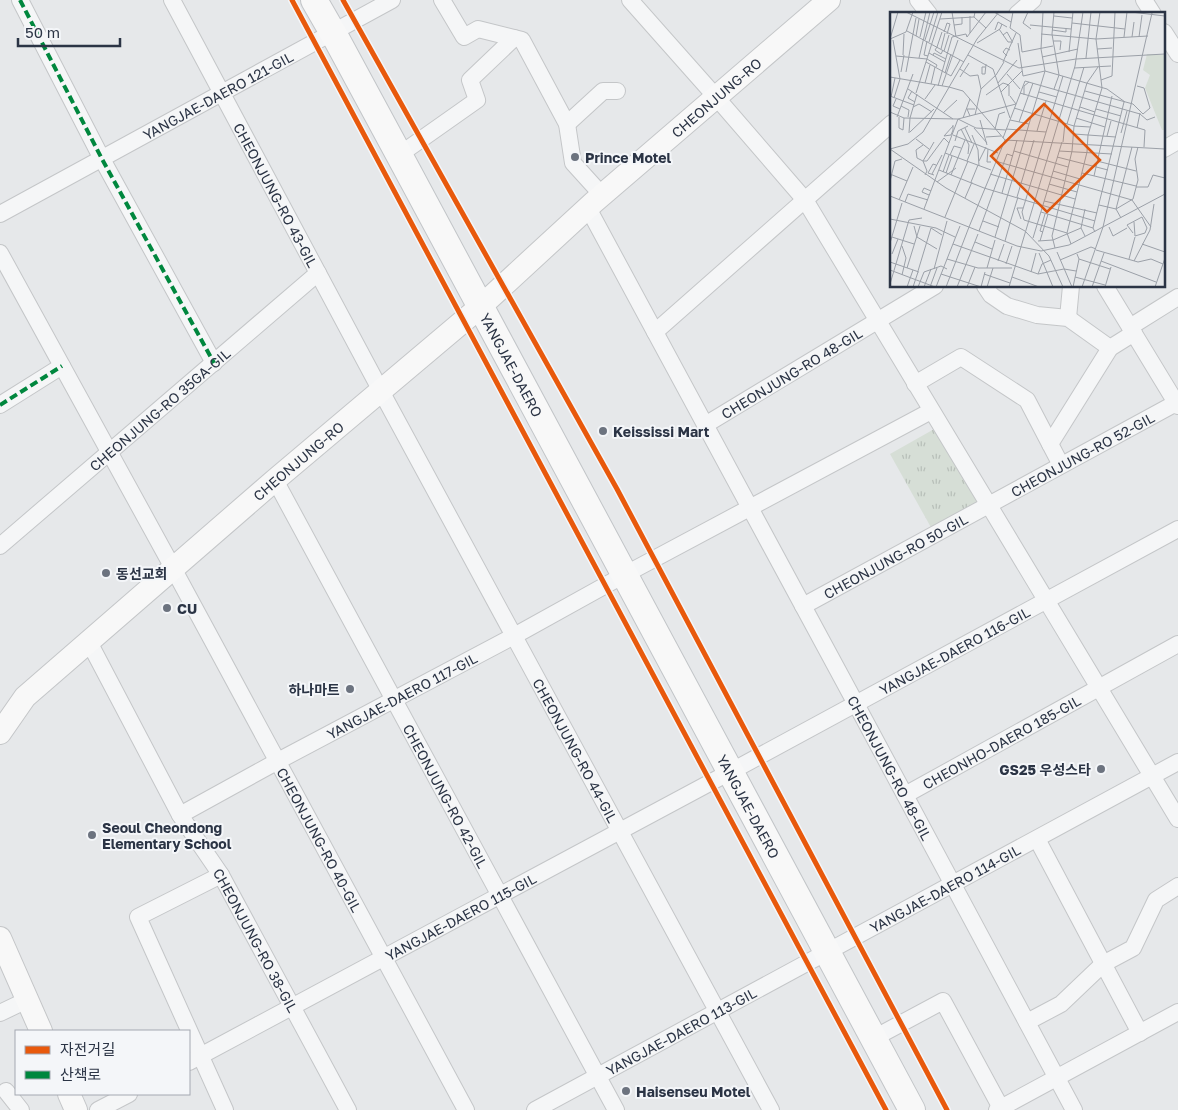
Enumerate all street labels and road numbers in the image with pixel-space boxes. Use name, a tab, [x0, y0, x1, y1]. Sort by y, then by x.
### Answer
street label: YANGJAE-DAERO 121-GIL	[140, 47, 296, 143]
street label: CHEONJUNG-RO	[667, 54, 765, 141]
street label: CHEONJUNG-RO 43-GIL	[231, 120, 322, 270]
street label: YANGJAE-DAERO	[477, 310, 547, 420]
street label: CHEONJUNG-RO 48-GIL	[718, 324, 865, 422]
street label: CHEONJUNG-RO 35GA-GIL	[86, 344, 233, 474]
street label: CHEONJUNG-RO 52-GIL	[1008, 408, 1157, 500]
street label: CHEONJUNG-RO	[249, 417, 347, 504]
street label: CHEONJUNG-RO 50-GIL	[820, 510, 970, 602]
street label: YANGJAE-DAERO 116-GIL	[876, 603, 1032, 698]
street label: YANGJAE-DAERO 117-GIL	[324, 649, 480, 742]
street label: CHEONJUNG-RO 44-GIL	[530, 675, 622, 825]
street label: CHEONHO-DAERO 185-GIL	[919, 691, 1083, 792]
street label: CHEONJUNG-RO 48-GIL	[844, 692, 936, 843]
street label: CHEONJUNG-RO 42-GIL	[400, 721, 492, 871]
street label: YANGJAE-DAERO	[714, 751, 784, 861]
street label: CHEONJUNG-RO 40-GIL	[274, 764, 366, 915]
street label: YANGJAE-DAERO 114-GIL	[867, 841, 1023, 936]
street label: CHEONJUNG-RO 38-GIL	[210, 865, 302, 1015]
street label: YANGJAE-DAERO 115-GIL	[382, 869, 539, 964]
street label: YANGJAE-DAERO 113-GIL	[603, 983, 759, 1079]

